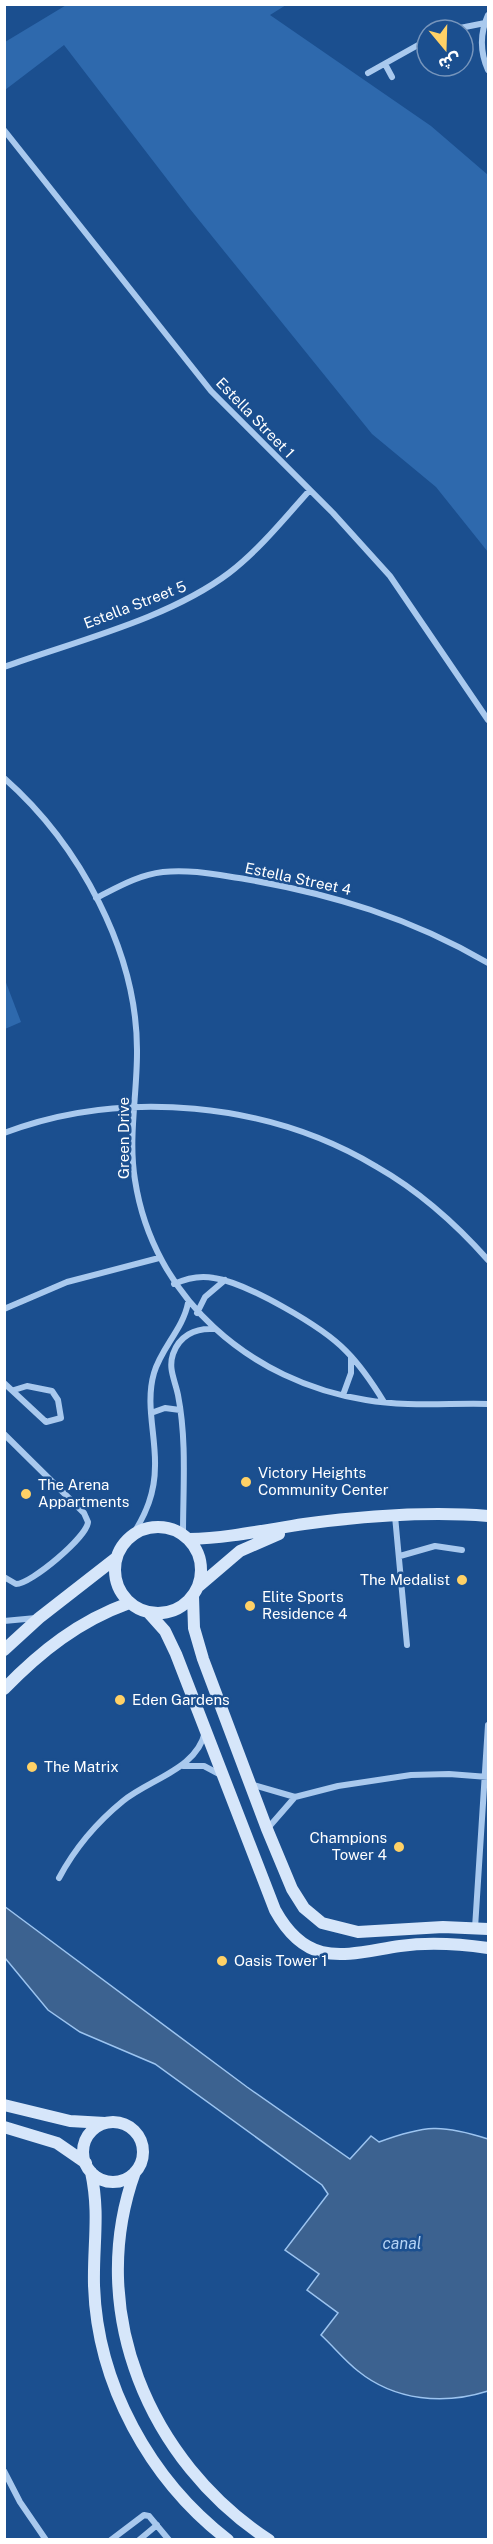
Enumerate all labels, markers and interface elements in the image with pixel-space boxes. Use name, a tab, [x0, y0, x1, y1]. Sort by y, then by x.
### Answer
north arrow	[415, 18, 475, 78]
text: ش	[436, 49, 463, 74]
street label: Estella Street 1	[213, 374, 298, 461]
street label: Estella Street 5	[81, 577, 189, 632]
street label: Estella Street 4	[243, 859, 353, 898]
street label: Green Drive	[115, 1097, 132, 1179]
place label: Victory Heights Community Center	[258, 1464, 389, 1498]
marker: Victory Heights Community Center	[239, 1475, 253, 1489]
place label: The Arena Appartments	[38, 1476, 129, 1510]
marker: The Arena Appartments	[19, 1487, 33, 1501]
place label: The Medalist	[360, 1571, 450, 1588]
marker: The Medalist	[455, 1573, 469, 1587]
place label: Elite Sports Residence 4	[262, 1588, 347, 1622]
marker: Elite Sports Residence 4	[243, 1599, 257, 1613]
place label: Eden Gardens	[132, 1691, 230, 1708]
marker: Eden Gardens	[113, 1693, 127, 1707]
place label: The Matrix	[44, 1758, 119, 1775]
marker: The Matrix	[25, 1760, 39, 1774]
place label: Champions Tower 4	[309, 1829, 387, 1863]
marker: Champions Tower 4	[392, 1840, 406, 1854]
place label: Oasis Tower 1	[234, 1952, 327, 1969]
marker: Oasis Tower 1	[215, 1954, 229, 1968]
water label: canal	[383, 2234, 421, 2253]

